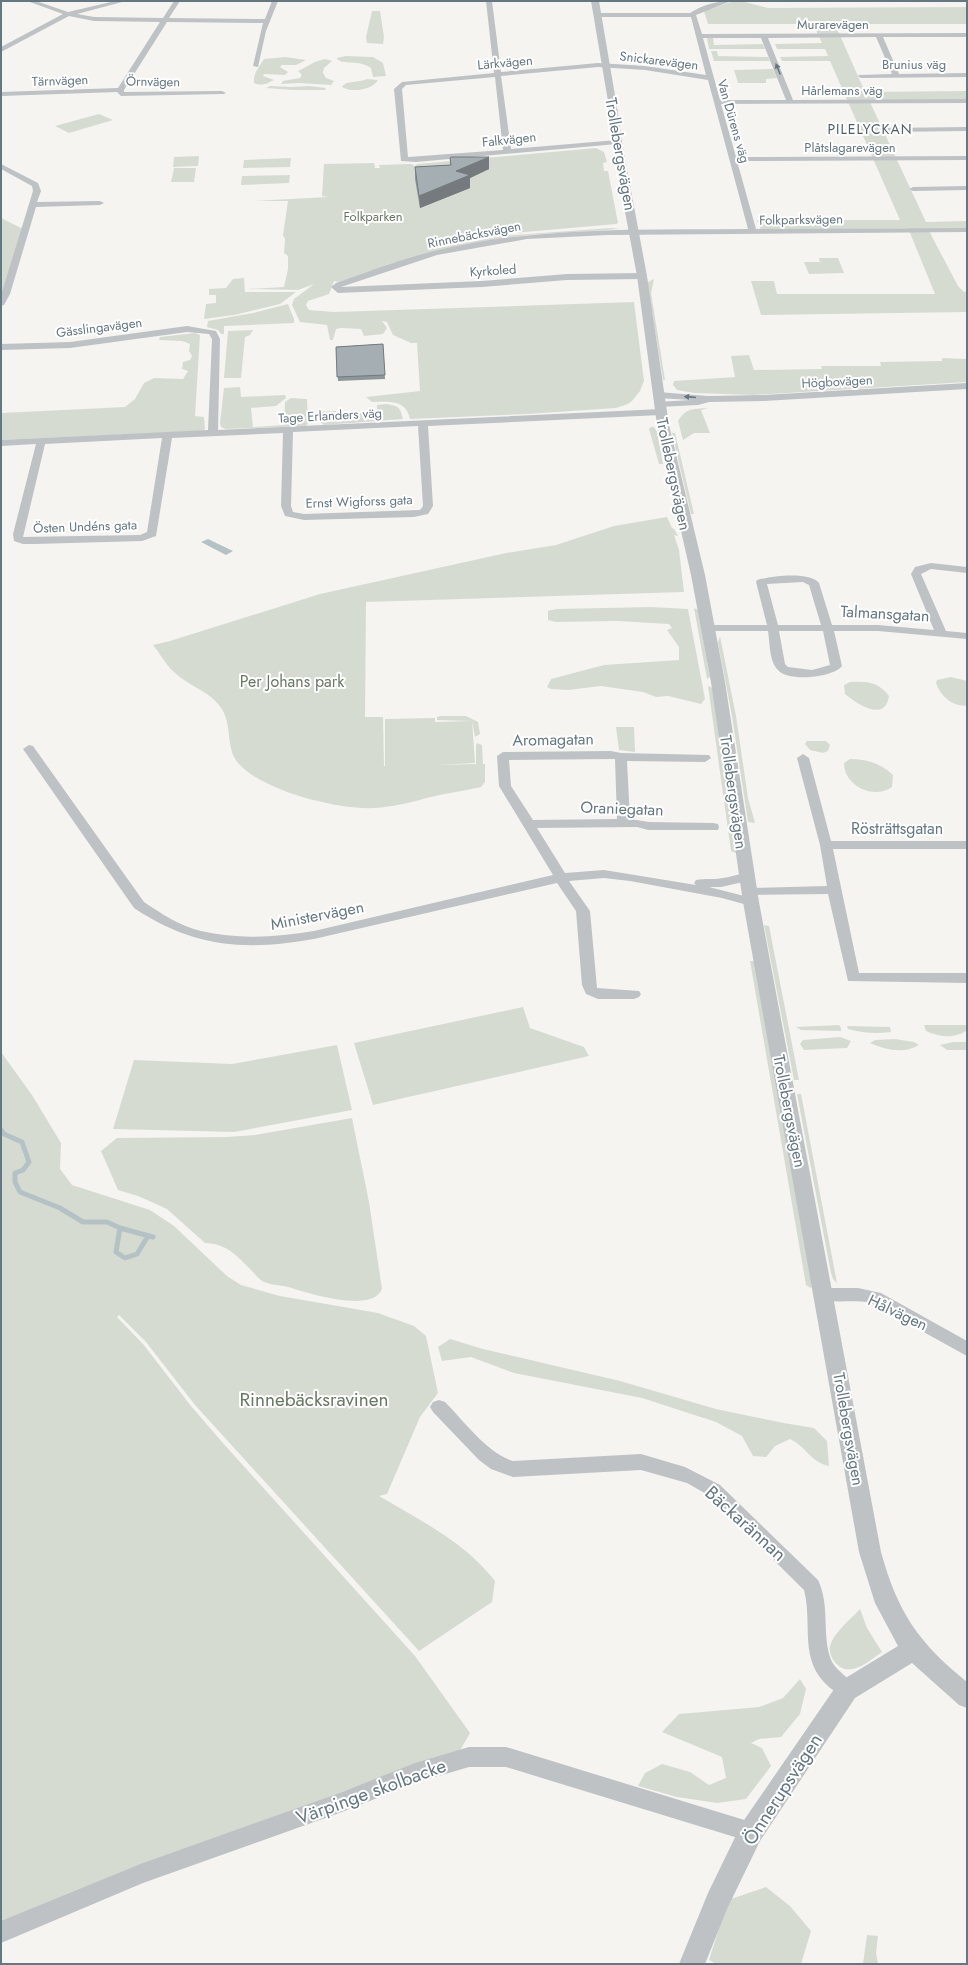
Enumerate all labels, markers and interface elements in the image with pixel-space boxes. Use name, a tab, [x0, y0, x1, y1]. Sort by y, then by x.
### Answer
street label: Murarevägen	[797, 15, 869, 34]
street label: Snickarevägen	[618, 46, 699, 75]
street label: Lärkvägen	[477, 51, 534, 74]
street label: Brunius väg	[882, 55, 946, 74]
one-way arrow	[775, 63, 781, 74]
street label: Tärnvägen	[31, 70, 89, 91]
street label: Örnvägen	[126, 72, 180, 91]
street label: Van Dürens väg	[712, 77, 755, 165]
street label: Hårlemans väg	[801, 81, 883, 100]
street label: Trollebergsvägen	[599, 96, 642, 212]
district label: PILELYCKAN	[827, 119, 913, 139]
street label: Falkvägen	[481, 127, 537, 152]
street label: Plåtslagarevägen	[804, 138, 896, 157]
park label: Folkparken	[343, 207, 403, 226]
street label: Folkparksvägen	[759, 209, 843, 230]
street label: Rinnebäcksvägen	[426, 216, 522, 253]
street label: Kyrkoled	[469, 259, 517, 282]
street label: Gässlingavägen	[55, 313, 143, 342]
street label: Högbovägen	[801, 370, 873, 393]
one-way arrow	[684, 393, 697, 400]
street label: Tage Erlanders väg	[278, 403, 382, 428]
street label: Trollebergsvägen	[650, 416, 697, 532]
street label: Ernst Wigforss gata	[305, 490, 413, 513]
street label: Östen Undéns gata	[33, 515, 137, 538]
street label: Talmansgatan	[840, 600, 930, 627]
park label: Per Johans park	[240, 670, 345, 693]
street label: Aromagatan	[512, 727, 594, 752]
street label: Trollebergsvägen	[714, 734, 753, 850]
street label: Oraniegatan	[580, 796, 664, 821]
street label: Rösträttsgatan	[851, 817, 943, 840]
street label: Ministervägen	[268, 895, 366, 936]
street label: Trollebergsvägen	[767, 1053, 812, 1169]
street label: Hålvägen	[864, 1289, 931, 1336]
street label: Trollebergsvägen	[827, 1371, 870, 1487]
park label: Rinnebäcksravinen	[239, 1386, 389, 1413]
street label: Bäckarännan	[699, 1479, 792, 1567]
street label: Önnerupsvägen	[736, 1728, 829, 1850]
street label: Värpinge skolbacke	[292, 1752, 450, 1831]

